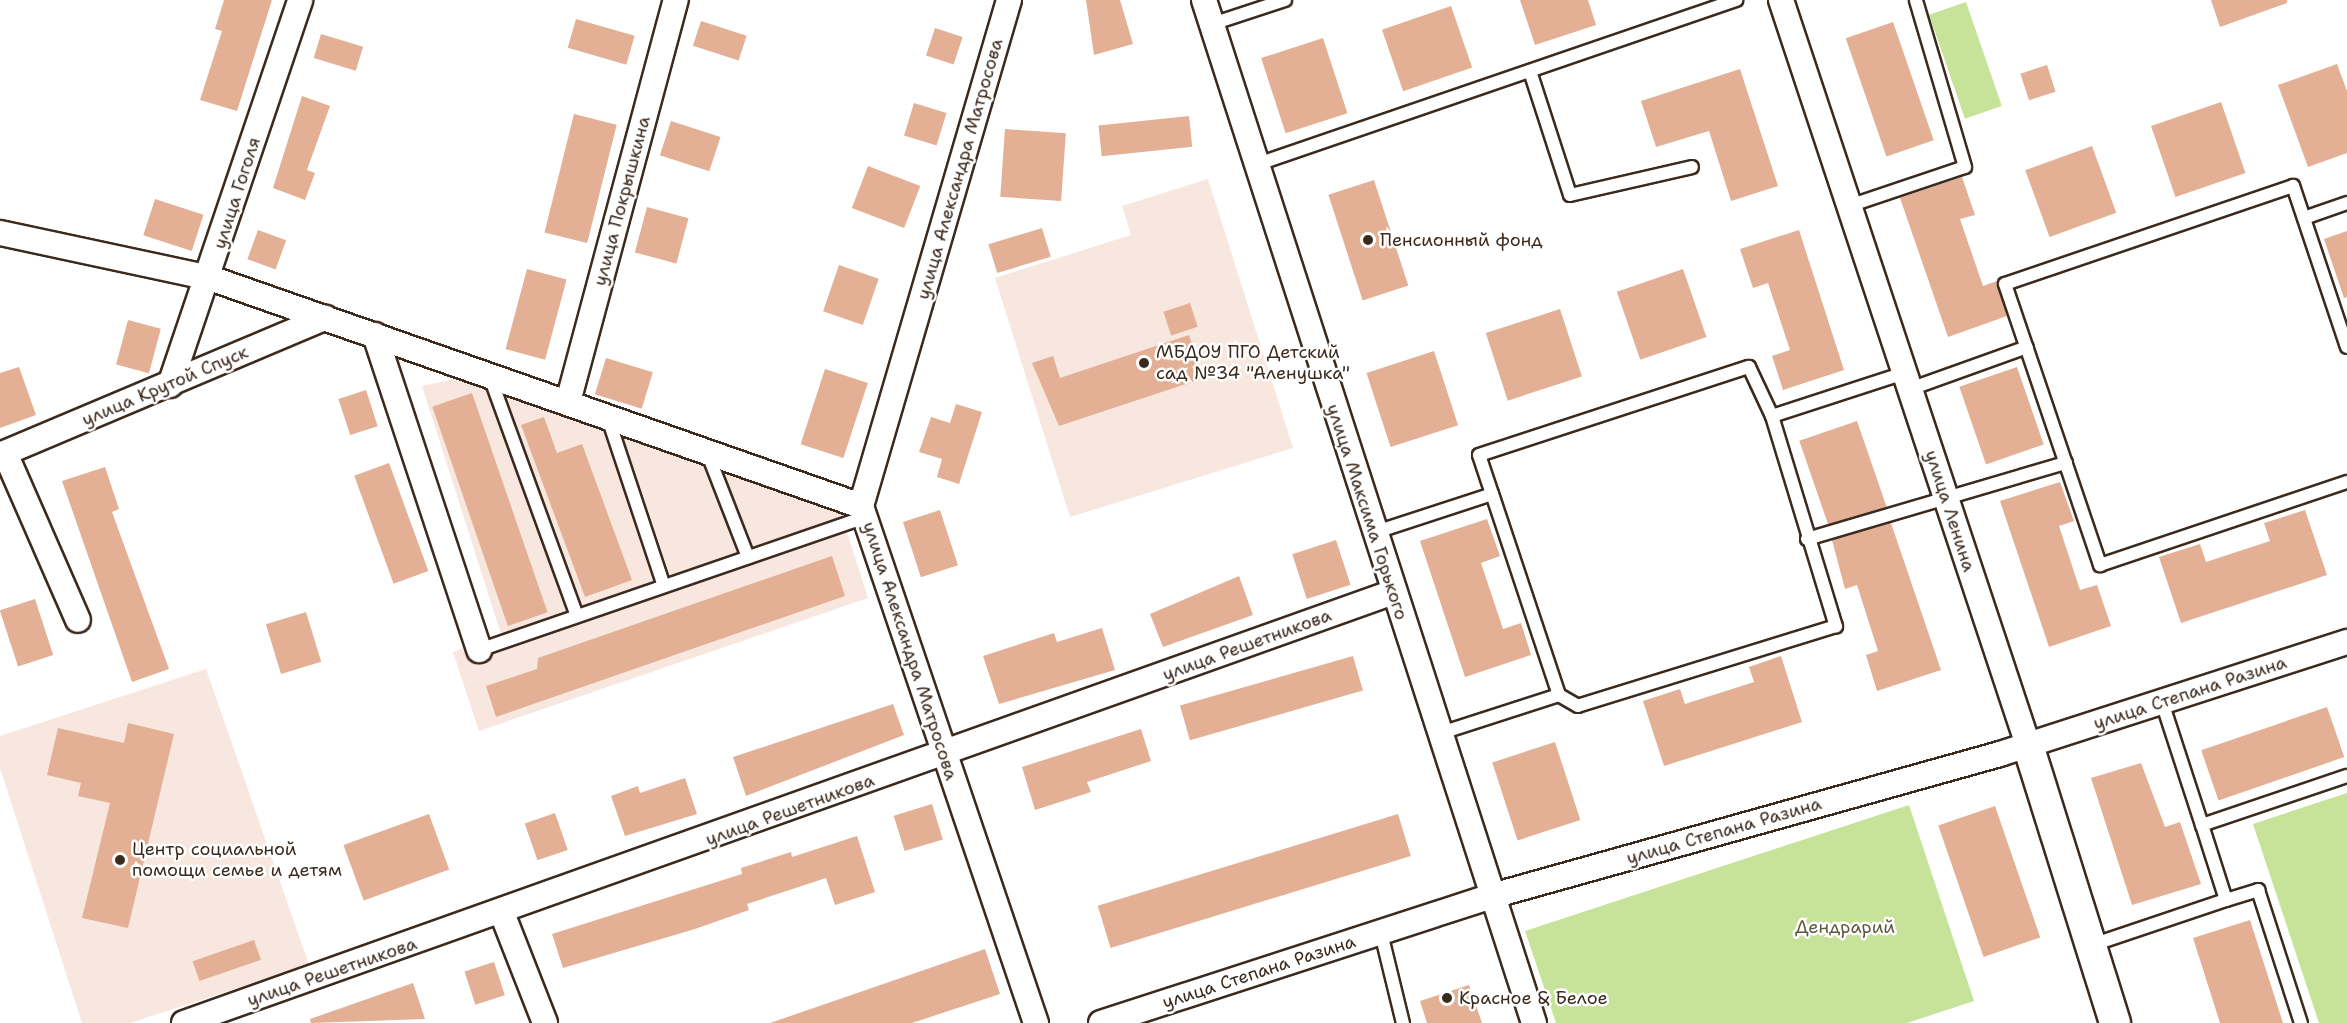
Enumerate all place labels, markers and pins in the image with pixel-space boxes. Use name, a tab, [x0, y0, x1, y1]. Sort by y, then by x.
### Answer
place label: Пенсионный фонд	[1380, 229, 1543, 251]
marker: Пенсионный фонд	[1361, 233, 1375, 247]
place label: МБДОУ ПГО Детский сад №34 "Аленушка"	[1156, 342, 1350, 385]
marker: МБДОУ ПГО Детский сад №34 "Аленушка"	[1137, 356, 1151, 370]
place label: Центр социальной помощи семье и детям	[132, 839, 342, 882]
marker: Центр социальной помощи семье и детям	[113, 853, 127, 867]
place label: Красное & Белое	[1459, 987, 1608, 1009]
marker: Красное & Белое	[1440, 991, 1454, 1005]

